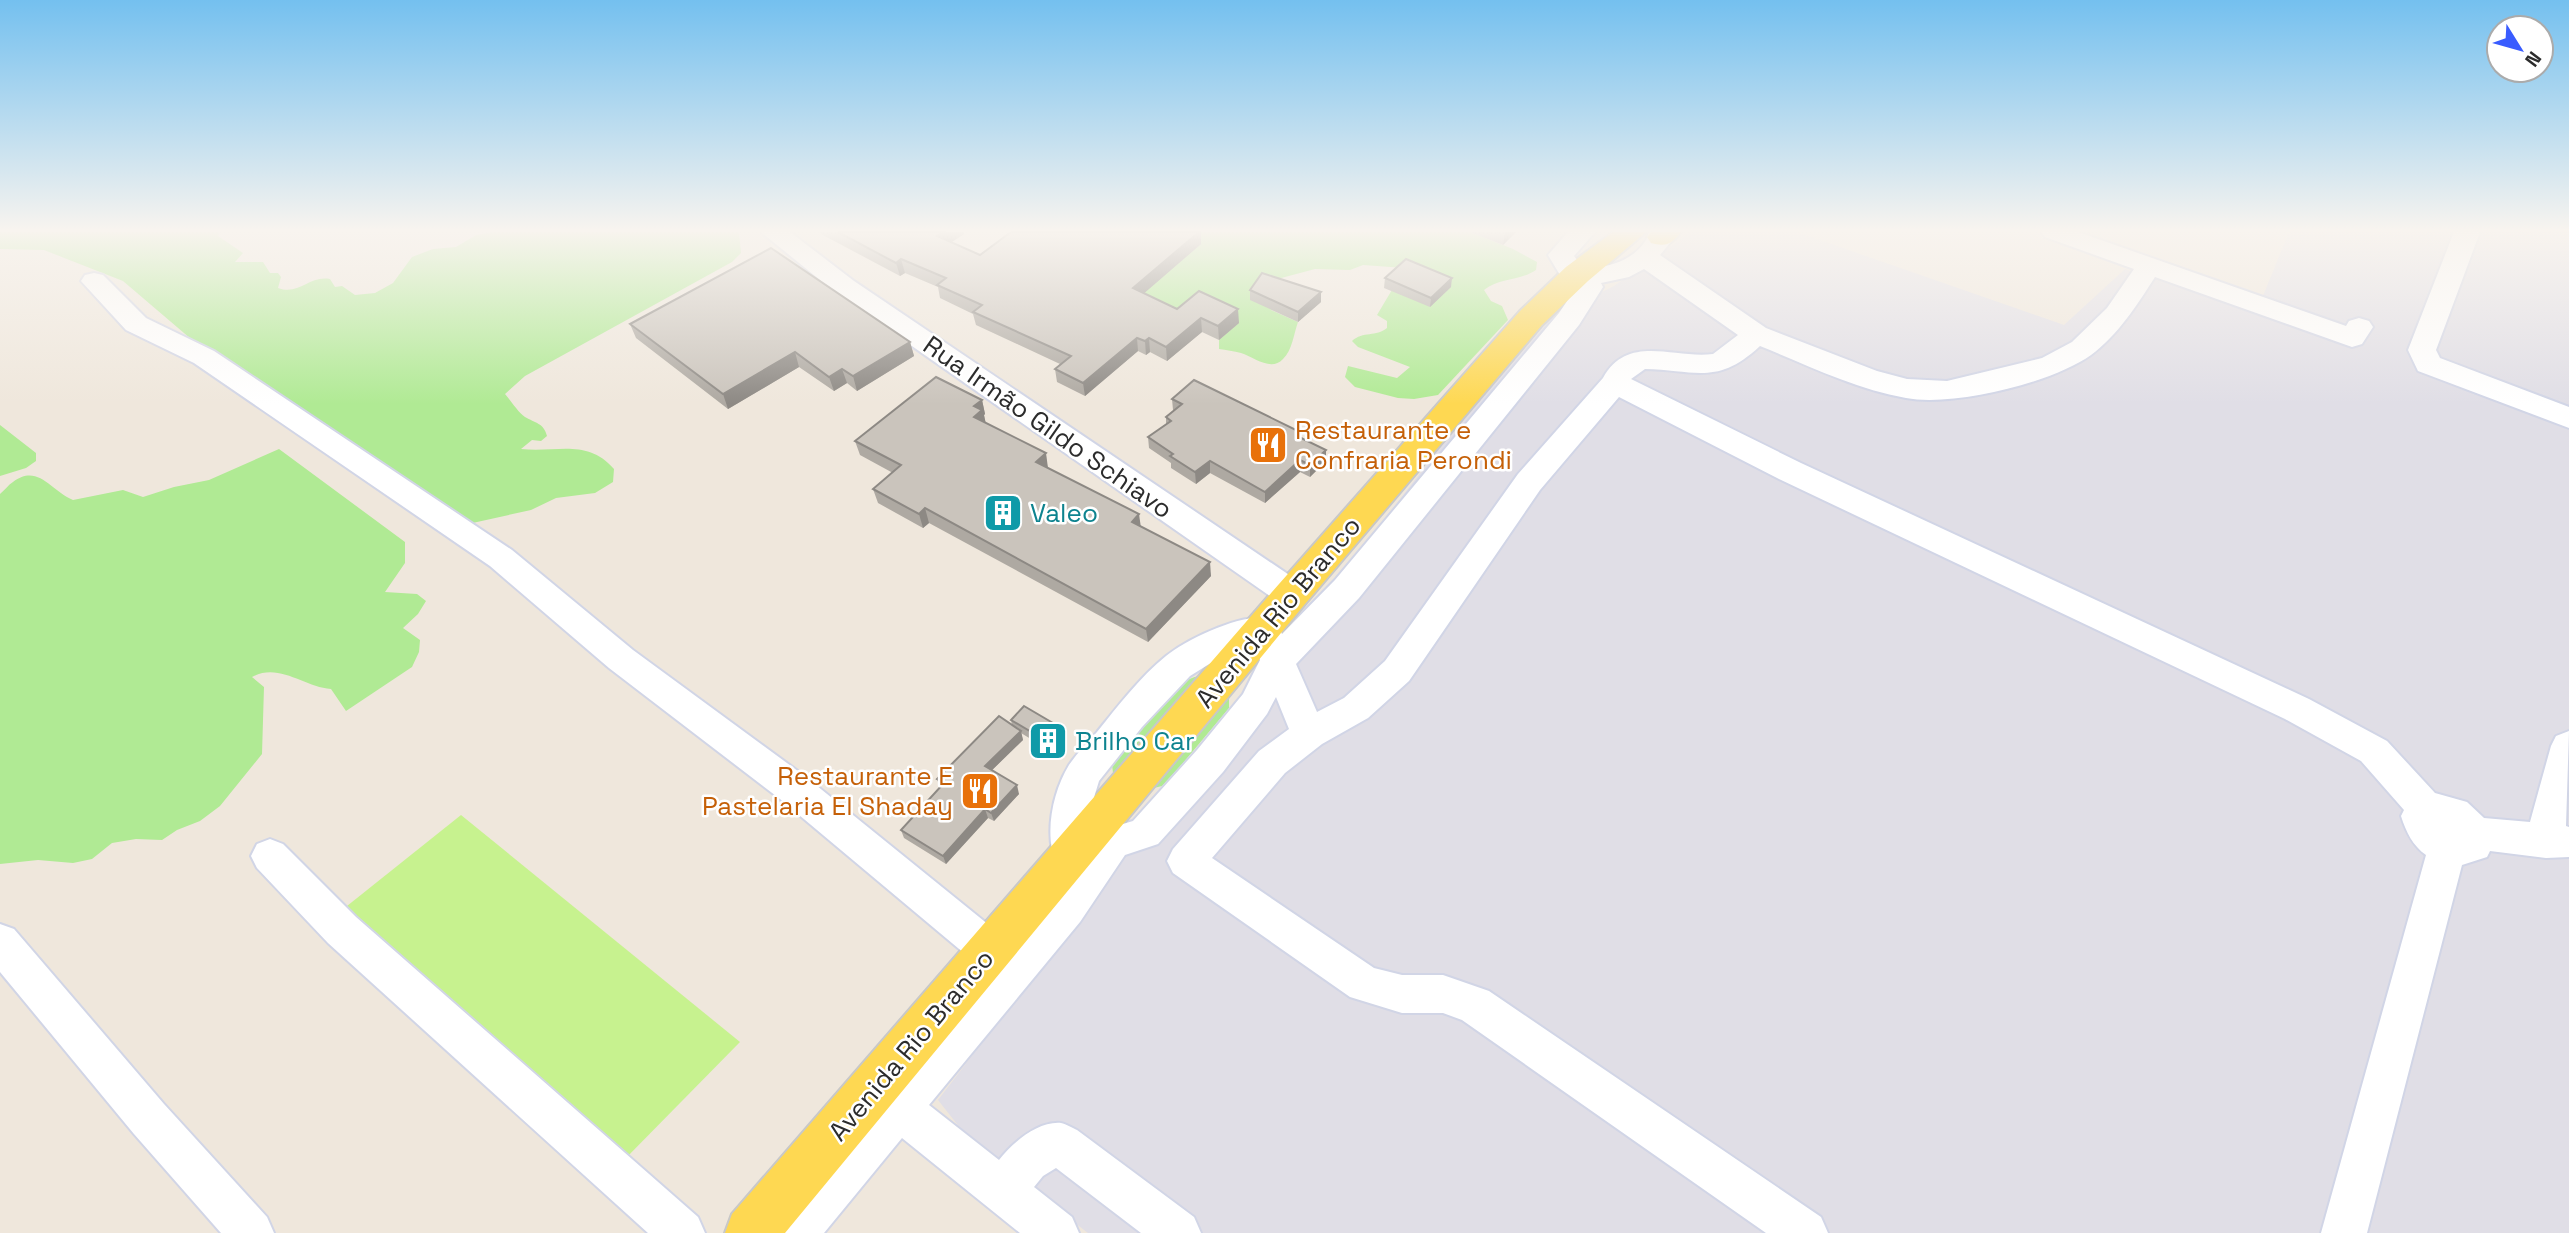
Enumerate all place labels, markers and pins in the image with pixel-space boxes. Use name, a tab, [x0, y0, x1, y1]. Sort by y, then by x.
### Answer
place label: Restaurante e Confraria Perondi	[1295, 413, 1512, 477]
restaurant icon: Restaurante e Confraria Perondi	[1247, 424, 1289, 466]
building icon: Valeo	[982, 492, 1024, 534]
place label: Valeo	[1030, 496, 1098, 530]
building icon: Brilho Car	[1027, 720, 1069, 762]
place label: Brilho Car	[1075, 724, 1195, 758]
place label: Restaurante E Pastelaria El Shaday	[702, 759, 953, 823]
restaurant icon: Restaurante E Pastelaria El Shaday	[959, 770, 1001, 812]

